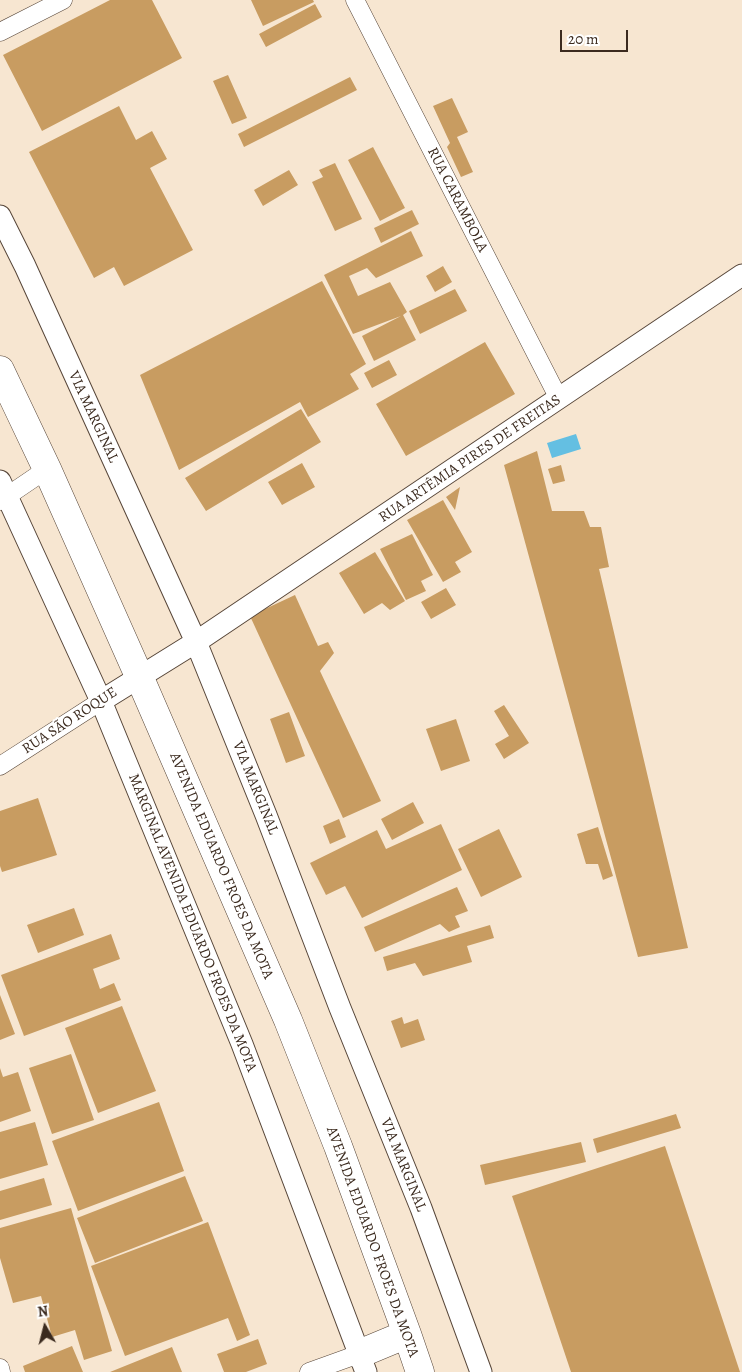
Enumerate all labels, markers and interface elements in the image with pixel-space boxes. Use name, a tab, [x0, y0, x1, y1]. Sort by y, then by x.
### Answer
scale bar	[562, 20, 630, 52]
text: 20 m	[568, 29, 599, 49]
street label: RUA CARAMBOLA	[423, 144, 491, 256]
street label: VIA MARGINAL	[64, 368, 122, 466]
street label: RUA ARTÊMIA PIRES DE FREITAS	[376, 391, 564, 527]
street label: RUA SÃO ROQUE	[19, 684, 121, 758]
street label: VIA MARGINAL	[228, 739, 282, 837]
street label: AVENIDA EDUARDO FROES DA MOTA	[165, 750, 277, 982]
street label: MARGINAL AVENIDA EDUARDO FROES DA MOTA	[124, 771, 260, 1075]
street label: VIA MARGINAL	[376, 1116, 430, 1214]
street label: AVENIDA EDUARDO FROES DA MOTA	[322, 1124, 422, 1360]
north arrow	[20, 1302, 70, 1352]
text: N	[36, 1302, 49, 1322]

